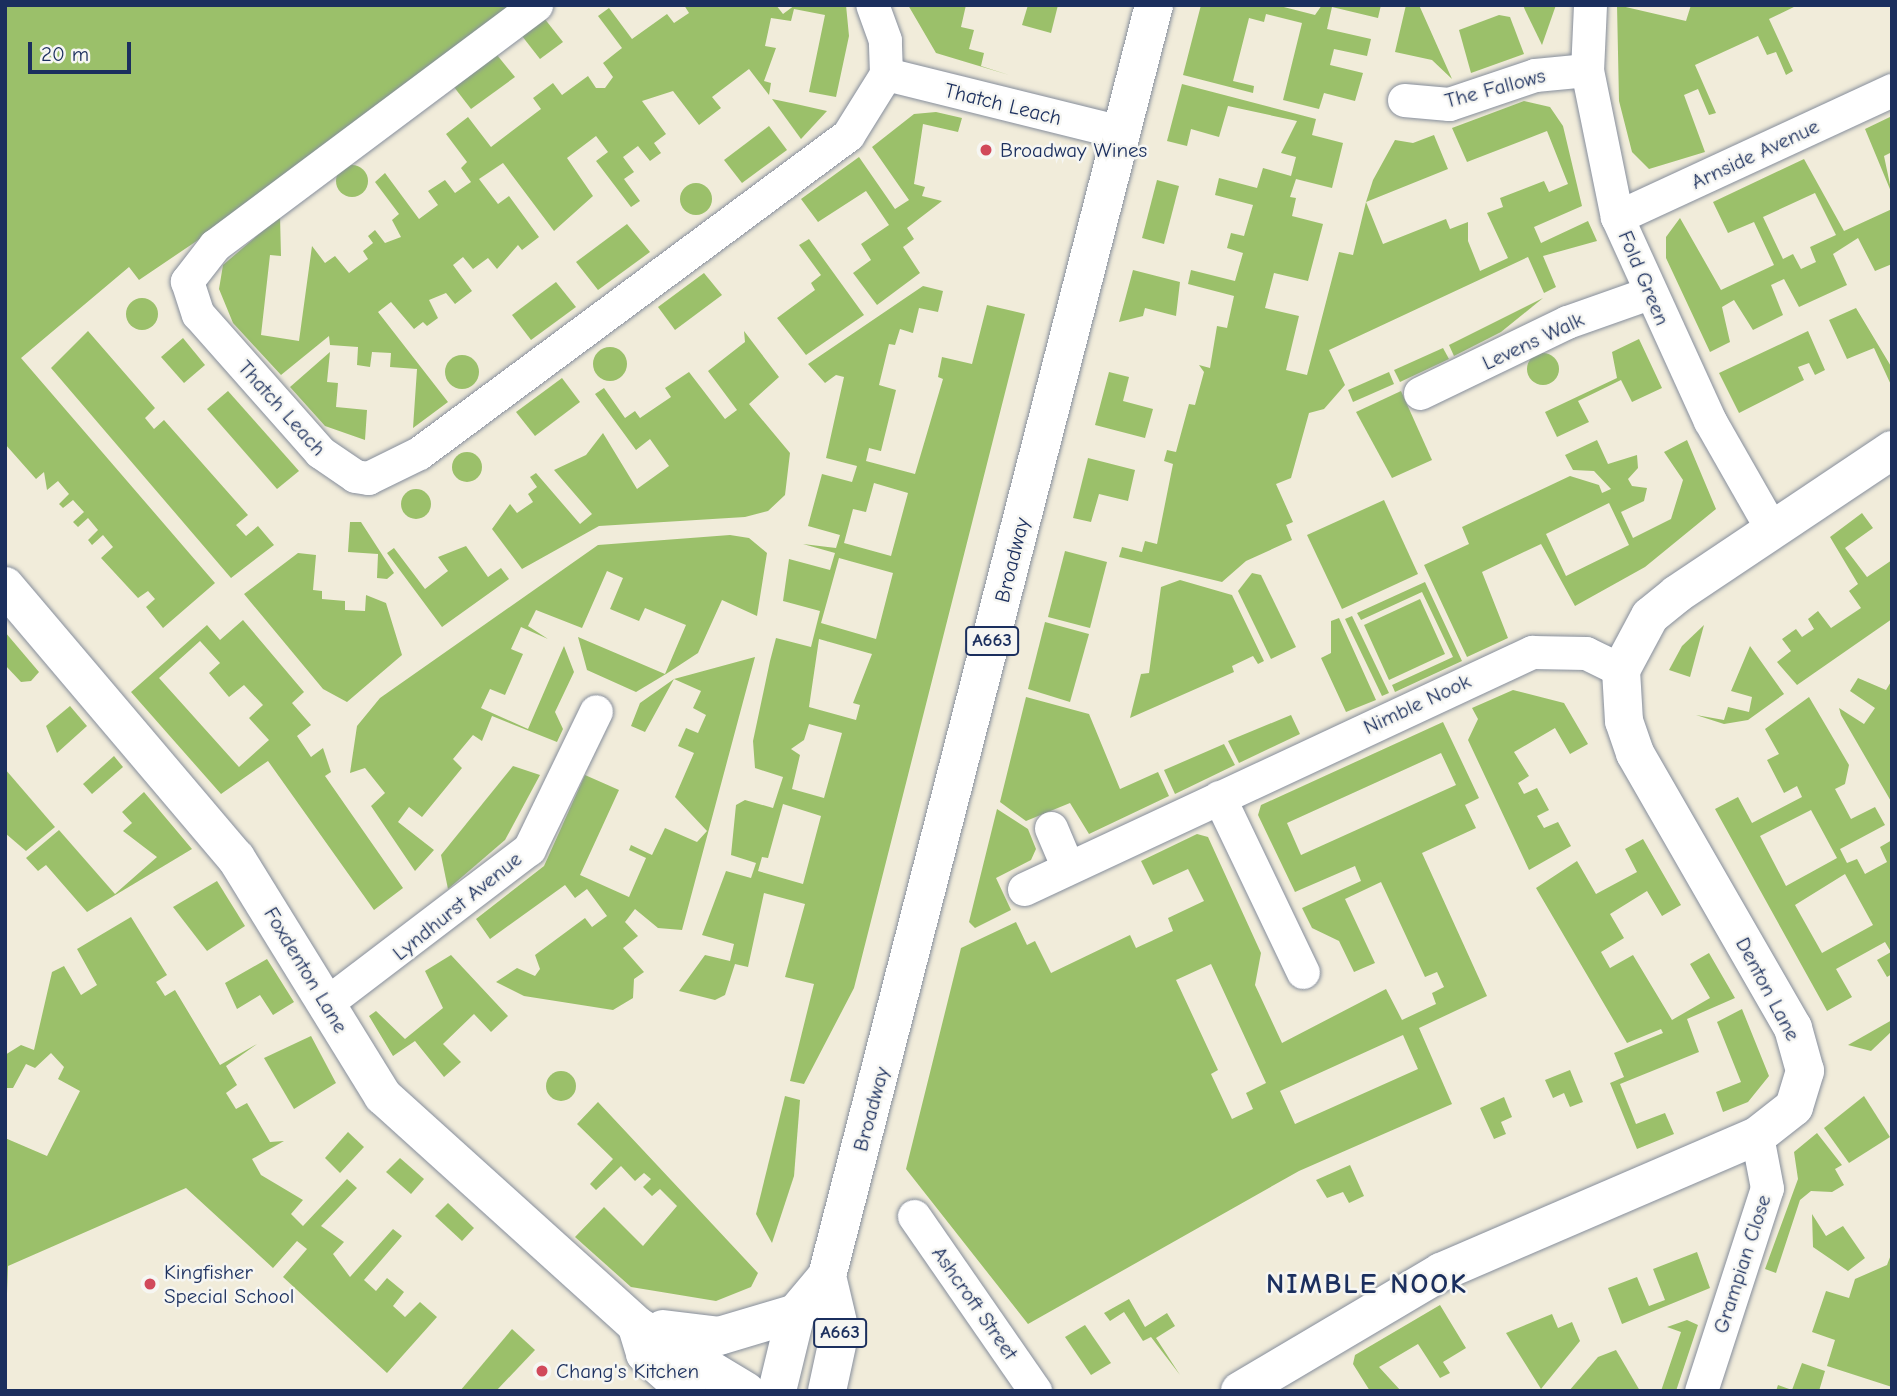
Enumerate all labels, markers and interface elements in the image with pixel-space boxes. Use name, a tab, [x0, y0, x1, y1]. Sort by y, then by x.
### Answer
scale bar	[32, 28, 135, 72]
text: 20 m	[41, 42, 89, 66]
street label: The Fallows	[1442, 63, 1548, 113]
street label: Thatch Leach	[942, 77, 1064, 131]
street label: Arnside Avenue	[1687, 113, 1823, 195]
place label: Broadway Wines	[1000, 137, 1147, 163]
marker: Broadway Wines	[978, 142, 994, 158]
street label: Fold Green	[1613, 227, 1675, 329]
street label: Levens Walk	[1478, 306, 1588, 376]
street label: Thatch Leach	[233, 355, 331, 461]
street label: Broadway	[989, 515, 1035, 605]
road number: A663	[964, 626, 1020, 656]
street label: Nimble Nook	[1359, 668, 1475, 740]
street label: Lyndhurst Avenue	[387, 846, 527, 966]
street label: Foxdenton Lane	[259, 902, 353, 1038]
street label: Denton Lane	[1730, 933, 1806, 1045]
street label: Broadway	[848, 1064, 894, 1154]
street label: Grampian Close	[1708, 1192, 1776, 1336]
street label: Ashcroft Street	[927, 1241, 1023, 1365]
place label: Kingfisher Special School	[164, 1259, 294, 1309]
district label: NIMBLE NOOK	[1267, 1267, 1467, 1301]
marker: Kingfisher Special School	[142, 1276, 158, 1292]
road number: A663	[812, 1317, 868, 1348]
place label: Chang's Kitchen	[556, 1358, 699, 1384]
marker: Chang's Kitchen	[534, 1363, 550, 1379]

